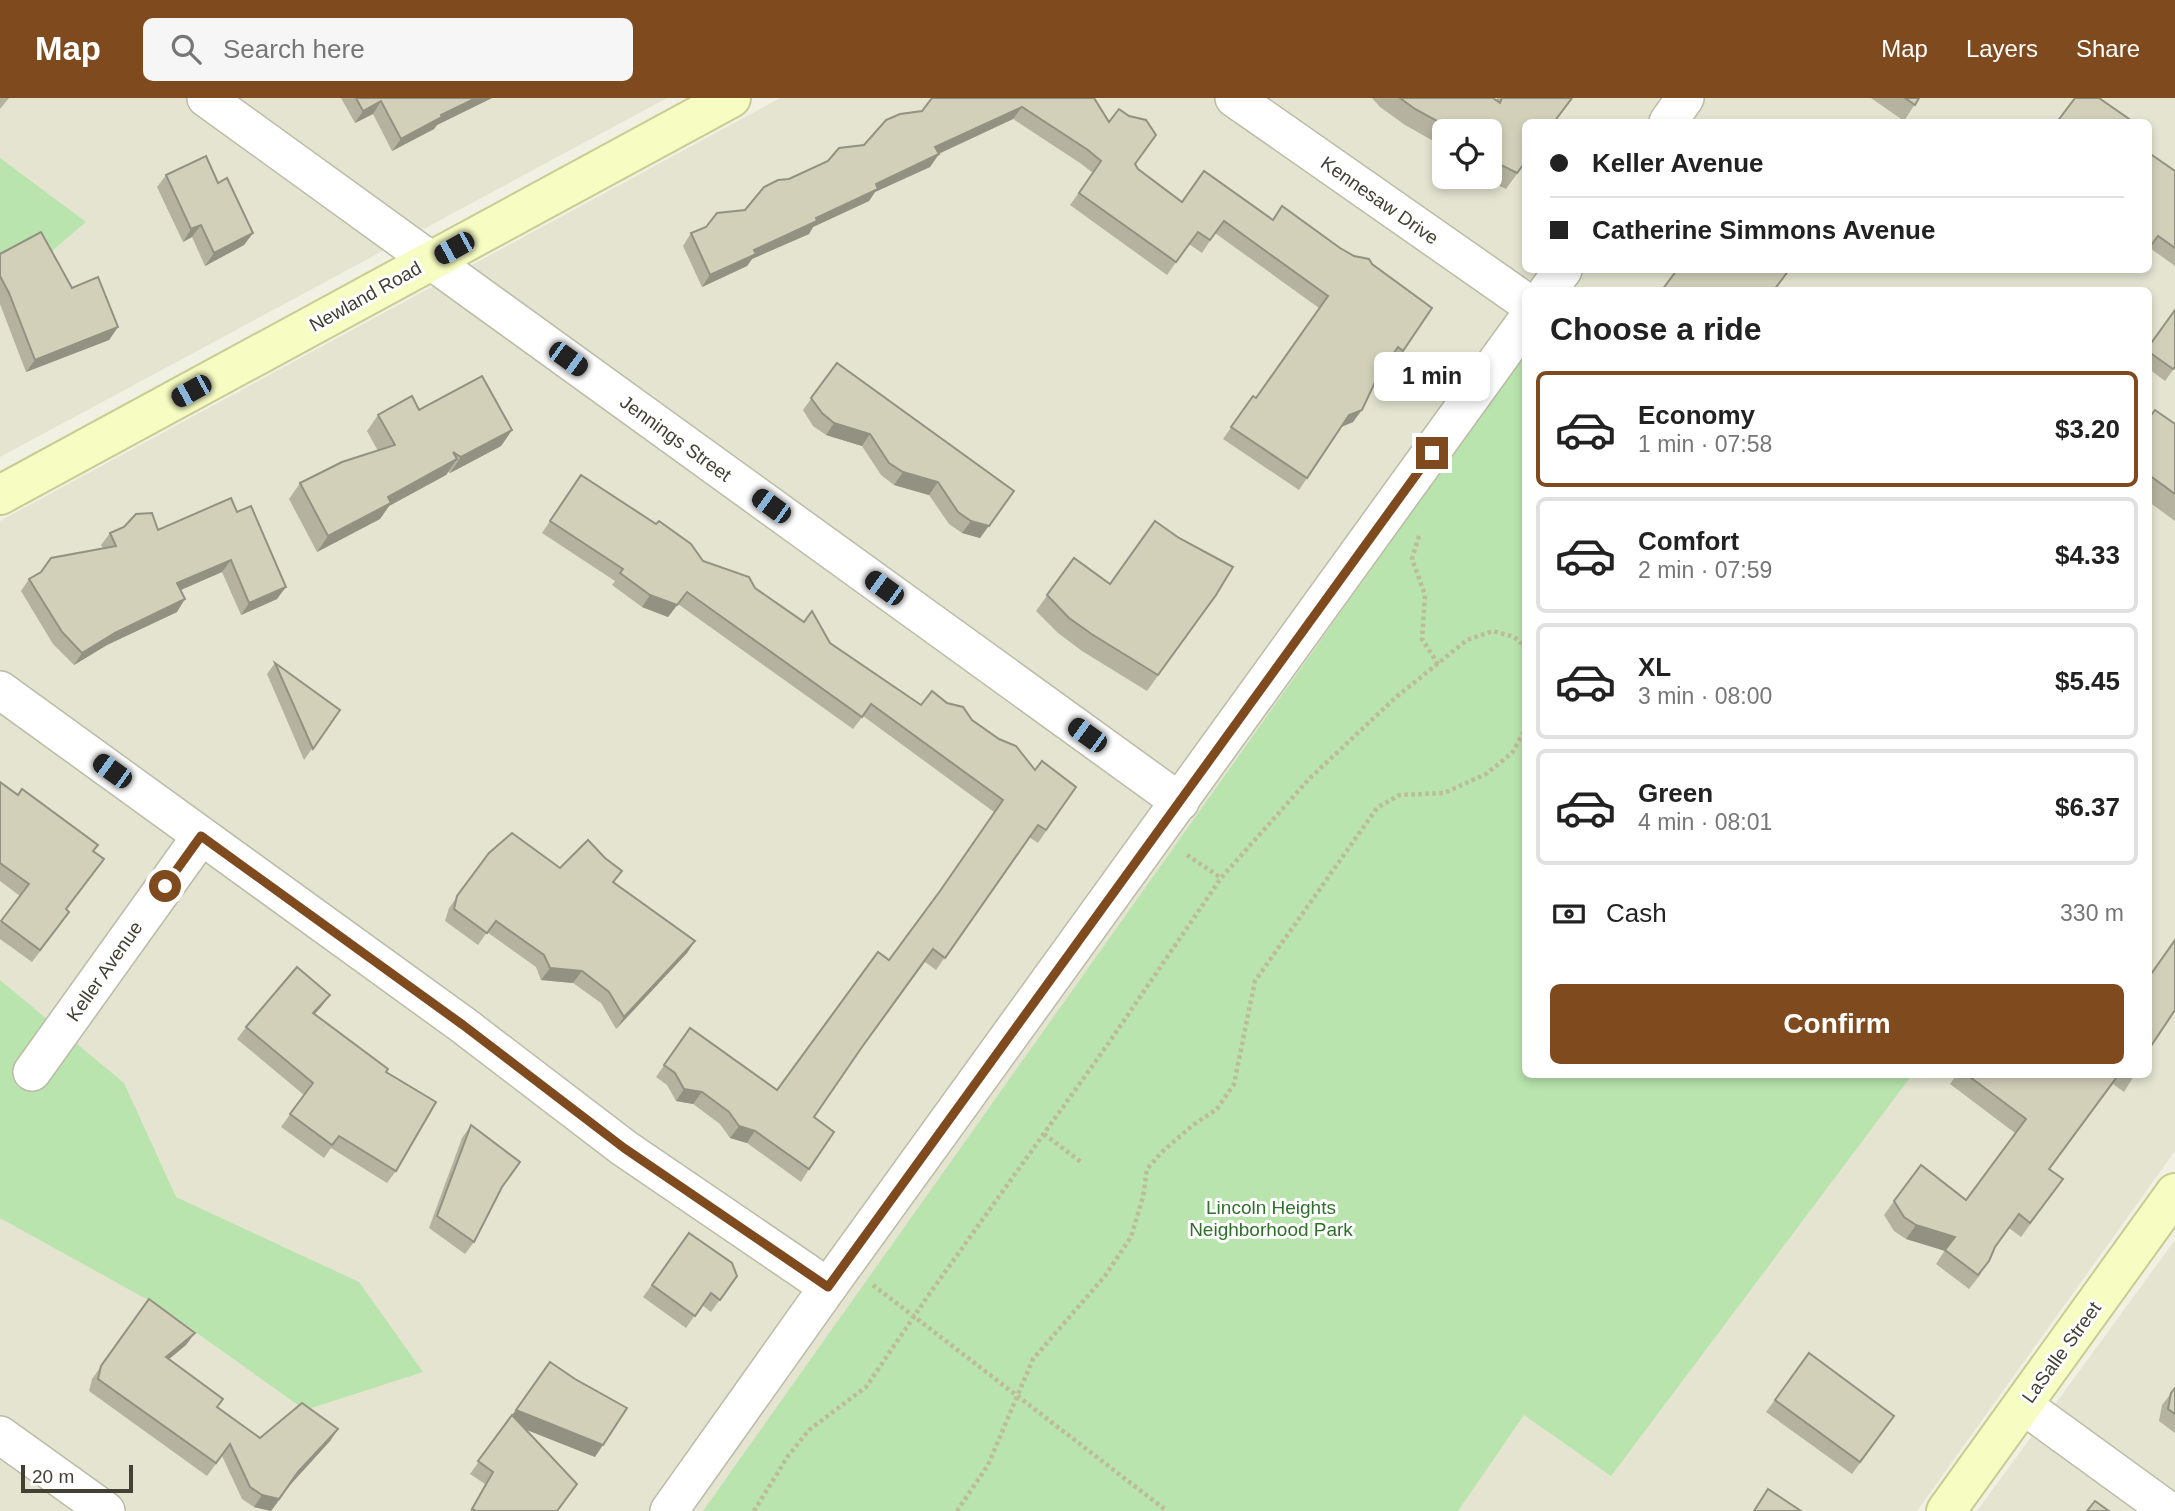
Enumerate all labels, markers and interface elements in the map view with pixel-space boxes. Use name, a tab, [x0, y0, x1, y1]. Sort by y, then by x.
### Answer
search box	[143, 18, 633, 81]
text: Map	[35, 30, 101, 67]
icon: search	[167, 30, 205, 68]
text: Search here	[223, 34, 365, 64]
text: Map	[1881, 35, 1928, 62]
text: Layers	[1966, 35, 2038, 62]
text: Share	[2076, 35, 2140, 62]
map controls	[1432, 119, 1502, 189]
button: locate	[1432, 119, 1502, 189]
text: Keller Avenue	[1592, 148, 1763, 178]
street label: Kennesaw Drive	[1317, 152, 1442, 249]
text: Catherine Simmons Avenue	[1592, 215, 1935, 245]
car	[431, 229, 478, 267]
street label: Newland Road	[306, 257, 425, 336]
text: Choose a ride	[1550, 311, 1762, 347]
car	[545, 338, 592, 380]
callout: 1 min	[1374, 352, 1490, 400]
text: 1 min	[1402, 363, 1462, 389]
car	[168, 372, 215, 410]
street label: Jennings Street	[616, 391, 736, 486]
icon: car	[1554, 398, 1617, 461]
text: Economy	[1638, 400, 1755, 430]
text: $3.20	[2055, 414, 2120, 444]
text: 1 min · 07:58	[1638, 431, 1772, 457]
route end	[1416, 437, 1448, 469]
car	[748, 485, 795, 527]
icon: car	[1554, 524, 1617, 587]
text: Comfort	[1638, 526, 1739, 556]
text: $4.33	[2055, 540, 2120, 570]
text: 2 min · 07:59	[1638, 557, 1772, 583]
car	[861, 567, 908, 609]
icon: car	[1554, 650, 1617, 713]
text: XL	[1638, 652, 1671, 682]
text: $5.45	[2055, 666, 2120, 696]
text: 3 min · 08:00	[1638, 683, 1772, 709]
car	[1064, 714, 1111, 756]
car	[89, 750, 136, 792]
icon: car	[1554, 776, 1617, 839]
text: Green	[1638, 778, 1713, 808]
text: $6.37	[2055, 792, 2120, 822]
text: 4 min · 08:01	[1638, 809, 1772, 835]
route start	[149, 870, 181, 902]
icon: cash	[1550, 895, 1588, 933]
text: Cash	[1606, 898, 1667, 928]
text: 330 m	[2060, 900, 2124, 926]
street label: Keller Avenue	[62, 917, 147, 1025]
button: Confirm	[1550, 984, 2124, 1064]
park label: Lincoln Heights Neighborhood Park	[1189, 1197, 1353, 1240]
street label: LaSalle Street	[2018, 1297, 2105, 1407]
scale bar	[21, 1462, 133, 1494]
text: 20 m	[32, 1466, 74, 1487]

